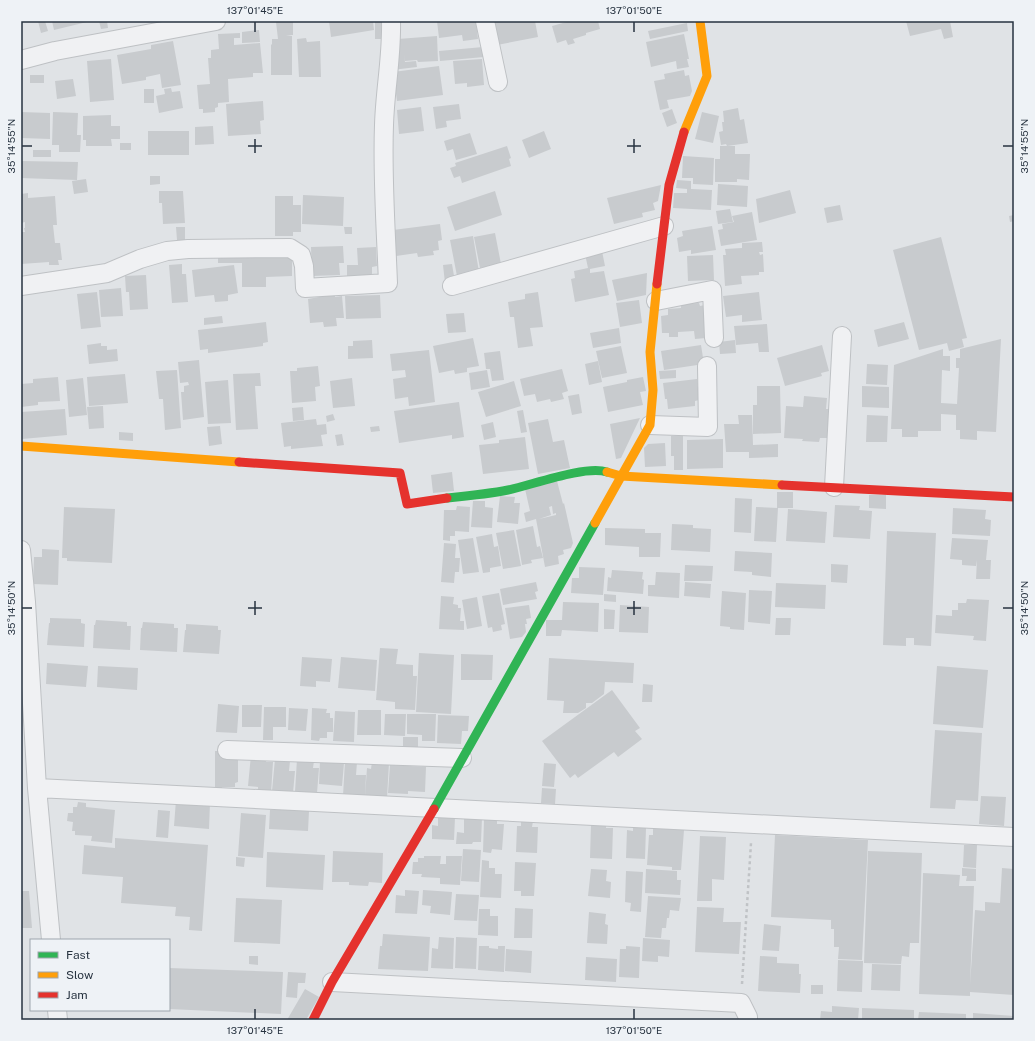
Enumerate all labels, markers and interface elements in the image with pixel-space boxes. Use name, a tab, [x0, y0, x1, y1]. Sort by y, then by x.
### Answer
text: 137°01'45"E	[227, 4, 283, 16]
text: 137°01'50"E	[606, 4, 662, 16]
text: 35°14'55"N	[5, 119, 17, 173]
text: 35°14'55"N	[1018, 119, 1030, 173]
text: 35°14'50"N	[5, 581, 17, 635]
text: 35°14'50"N	[1018, 581, 1030, 635]
legend	[30, 939, 170, 1011]
text: Fast	[66, 948, 91, 962]
text: Slow	[66, 968, 94, 982]
text: Jam	[66, 988, 88, 1002]
text: 137°01'45"E	[227, 1024, 283, 1036]
text: 137°01'50"E	[606, 1024, 662, 1036]

